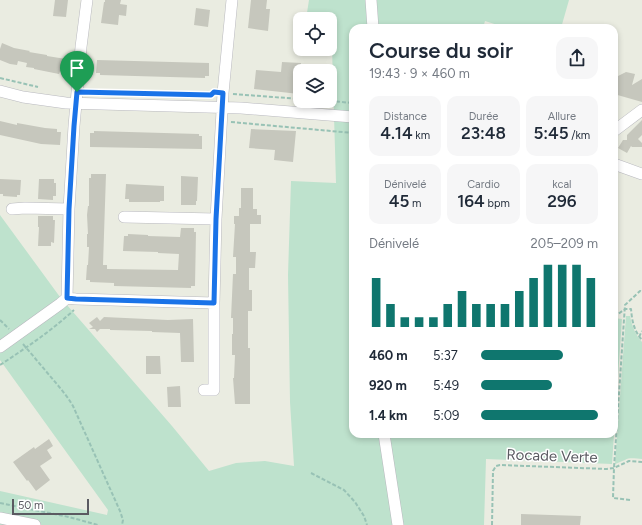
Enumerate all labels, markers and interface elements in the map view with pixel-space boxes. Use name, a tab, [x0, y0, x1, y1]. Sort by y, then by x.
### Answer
map controls	[293, 12, 337, 108]
button: locate	[293, 12, 337, 56]
text: Course du soir	[369, 37, 513, 64]
button: share	[556, 37, 598, 79]
pin	[60, 51, 94, 92]
icon: arrive	[66, 57, 88, 79]
button: layers	[293, 64, 337, 108]
text: 19:43 · 9 × 460 m	[369, 66, 470, 81]
text: Distance	[384, 110, 427, 123]
text: Durée	[469, 110, 498, 123]
text: Allure	[548, 110, 576, 123]
text: 4.14	[380, 123, 413, 143]
text: 23:48	[461, 123, 506, 143]
text: 5:45	[533, 123, 569, 143]
text: km	[413, 129, 430, 142]
text: /km	[569, 129, 590, 142]
text: Dénivelé	[384, 178, 426, 191]
text: Cardio	[467, 178, 500, 191]
text: kcal	[552, 178, 571, 191]
text: 45	[389, 191, 409, 211]
text: 164	[457, 191, 485, 211]
text: 296	[547, 191, 576, 211]
text: m	[409, 197, 421, 210]
text: bpm	[485, 197, 510, 210]
text: Dénivelé	[369, 236, 419, 251]
text: 205–209 m	[531, 236, 598, 251]
text: 460 m	[369, 348, 408, 363]
text: 5:37	[433, 348, 458, 363]
text: 920 m	[369, 378, 407, 393]
text: 5:49	[433, 378, 459, 393]
text: 1.4 km	[369, 408, 407, 423]
text: 5:09	[433, 408, 459, 423]
street label: Rocade Verte	[506, 445, 598, 467]
scale bar	[12, 497, 89, 516]
text: 50 m	[18, 499, 43, 512]

